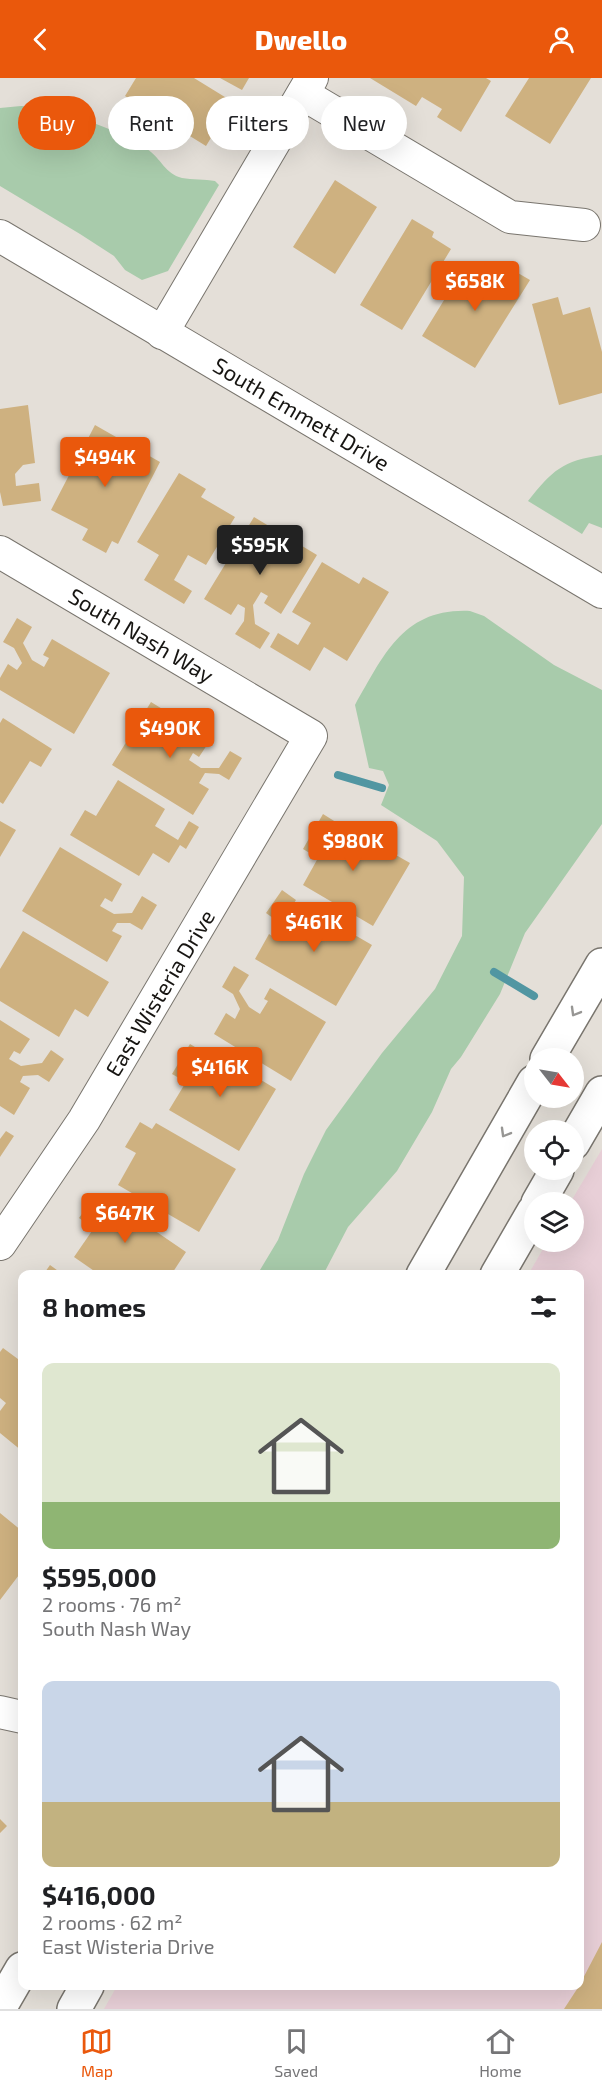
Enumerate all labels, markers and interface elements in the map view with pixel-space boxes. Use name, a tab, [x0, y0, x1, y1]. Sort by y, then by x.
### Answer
icon: back	[24, 23, 57, 56]
text: Dwello	[255, 23, 347, 55]
icon: person	[545, 23, 578, 56]
chip: Buy	[18, 96, 96, 150]
chip: Rent	[108, 96, 194, 150]
chip: Filters	[206, 96, 309, 150]
chip: New	[321, 96, 407, 150]
pin: $658K	[433, 261, 517, 312]
text: $658K	[445, 268, 505, 292]
street label: South Emmett Drive	[209, 351, 395, 475]
pin: $494K	[63, 437, 147, 488]
text: $494K	[74, 444, 136, 468]
pin: $595K	[218, 525, 302, 576]
text: $595K	[231, 532, 289, 556]
street label: South Nash Way	[64, 582, 219, 688]
pin: $490K	[128, 708, 212, 759]
text: $490K	[139, 715, 201, 739]
pin: $980K	[311, 821, 395, 872]
text: $980K	[322, 828, 384, 852]
pin: $461K	[272, 902, 356, 953]
street label: East Wisteria Drive	[99, 904, 219, 1081]
text: $461K	[285, 909, 343, 933]
one-way arrow	[570, 1006, 582, 1016]
pin: $416K	[178, 1047, 262, 1098]
north arrow	[524, 1048, 584, 1108]
map controls	[524, 1048, 584, 1252]
text: $416K	[191, 1054, 249, 1078]
button: locate	[524, 1120, 584, 1180]
one-way arrow	[500, 1127, 512, 1137]
button: layers	[524, 1192, 584, 1252]
pin: $647K	[83, 1193, 167, 1244]
text: $647K	[95, 1200, 155, 1224]
icon: filters	[527, 1290, 560, 1323]
text: 8 homes	[42, 1291, 146, 1322]
icon: home	[247, 1402, 355, 1510]
text: $595,000	[42, 1561, 157, 1592]
text: 2 rooms · 76 m²	[42, 1592, 181, 1616]
text: South Nash Way	[42, 1616, 191, 1640]
icon: home	[247, 1720, 355, 1828]
text: $416,000	[42, 1879, 156, 1910]
text: 2 rooms · 62 m²	[42, 1910, 182, 1934]
text: East Wisteria Drive	[42, 1934, 215, 1958]
tab: Map	[80, 2025, 113, 2080]
tab: Saved	[274, 2025, 318, 2080]
tab: Home	[479, 2025, 522, 2080]

